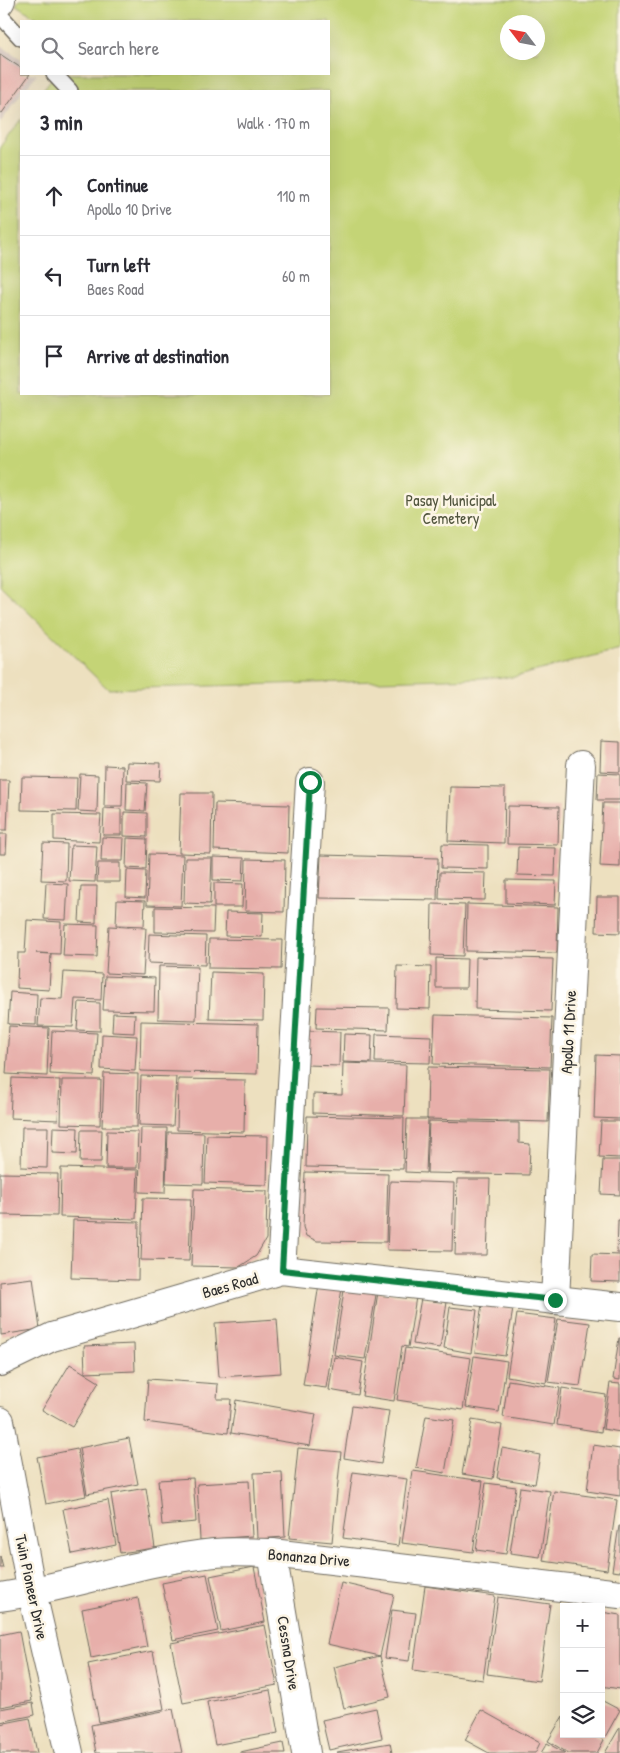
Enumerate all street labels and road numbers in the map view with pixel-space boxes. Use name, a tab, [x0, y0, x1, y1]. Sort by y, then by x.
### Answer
street label: Apollo 11 Drive	[555, 989, 581, 1074]
street label: Baes Road	[200, 1267, 260, 1303]
street label: Twin Pioneer Drive	[10, 1532, 54, 1642]
street label: Bonanza Drive	[267, 1542, 352, 1572]
street label: Cessna Drive	[272, 1614, 306, 1692]

